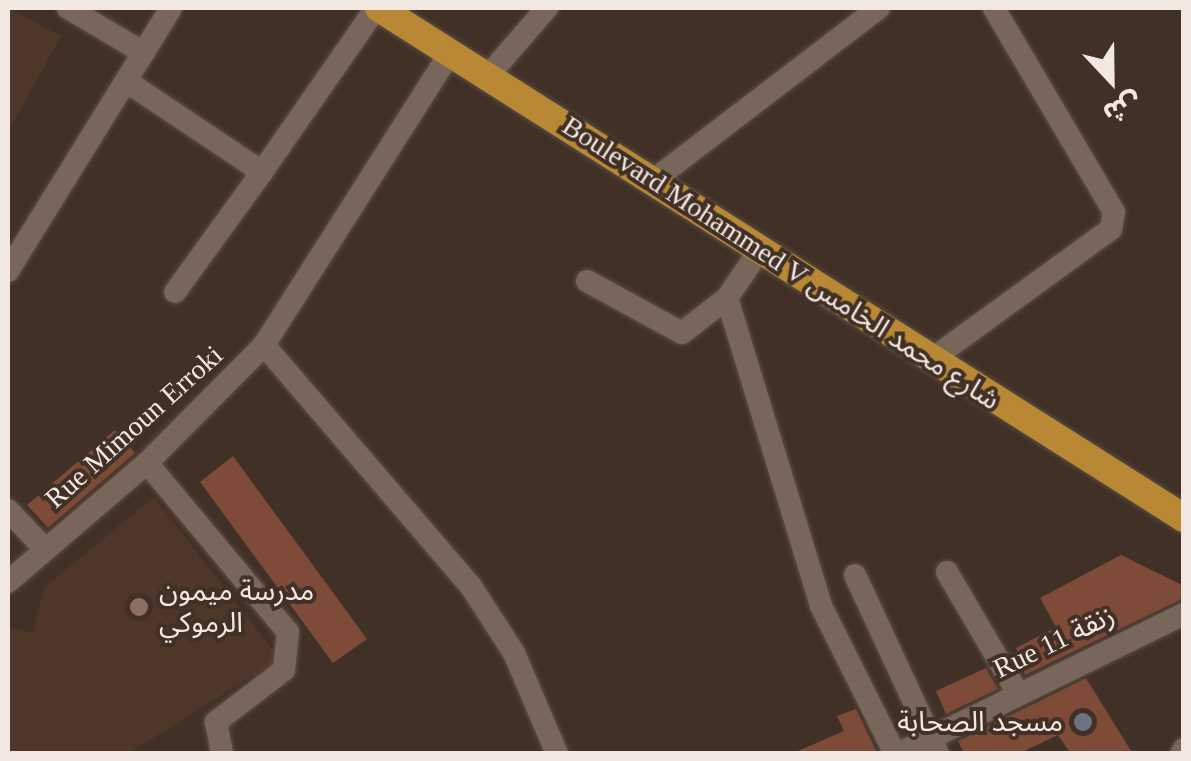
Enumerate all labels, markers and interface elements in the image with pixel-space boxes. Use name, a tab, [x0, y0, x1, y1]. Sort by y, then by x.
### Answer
north arrow	[1061, 30, 1161, 130]
text: ش	[1099, 87, 1146, 130]
street label: Boulevard Mohammed V شارع محمد الخامس	[556, 109, 1006, 417]
street label: Rue Mimoun Erroki	[38, 339, 230, 515]
place label: مدرسة ميمون الرموكي	[159, 574, 314, 640]
marker: مدرسة ميمون الرموكي	[128, 596, 150, 618]
street label: Rue 11 زنقة	[988, 598, 1120, 686]
place label: مسجد الصحابة	[897, 705, 1063, 739]
marker: مسجد الصحابة	[1072, 711, 1094, 733]

